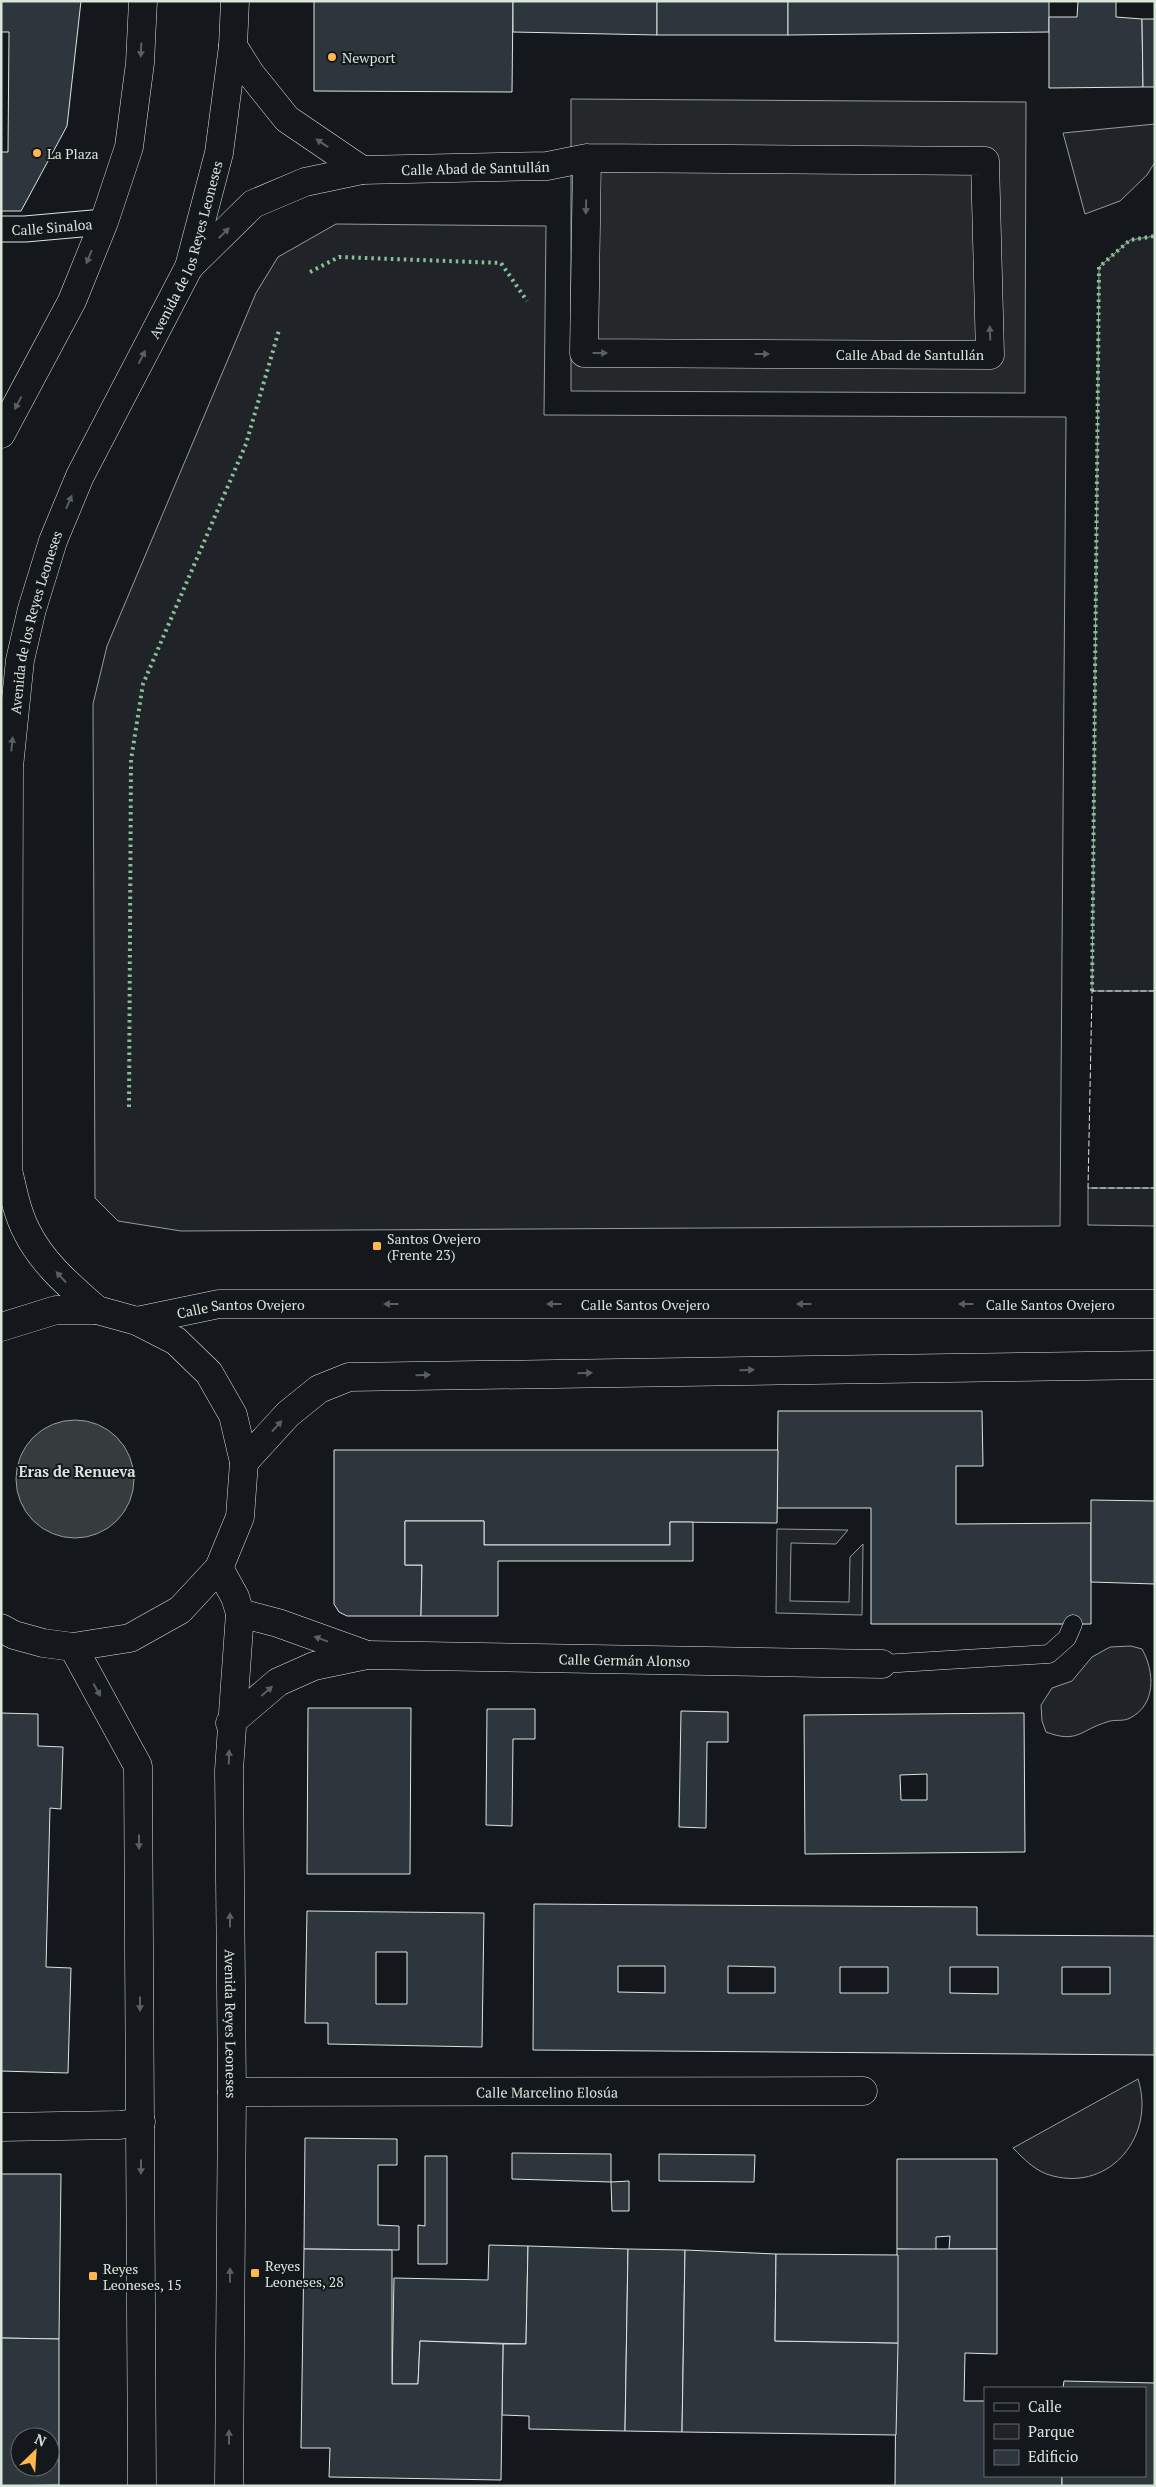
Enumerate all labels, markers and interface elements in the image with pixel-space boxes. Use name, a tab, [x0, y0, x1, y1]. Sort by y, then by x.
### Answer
one-way arrow	[136, 42, 144, 58]
place label: Newport	[342, 48, 397, 67]
marker: Newport	[326, 51, 338, 63]
one-way arrow	[315, 138, 329, 147]
place label: La Plaza	[47, 144, 99, 163]
marker: La Plaza	[31, 147, 43, 159]
street label: Calle Abad de Santullán	[401, 156, 551, 179]
street label: Avenida de los Reyes Leoneses	[144, 159, 226, 342]
one-way arrow	[582, 199, 590, 215]
street label: Calle Sinaloa	[11, 214, 93, 239]
one-way arrow	[218, 227, 230, 239]
one-way arrow	[85, 250, 93, 264]
one-way arrow	[986, 324, 994, 340]
street label: Calle Abad de Santullán	[836, 345, 985, 364]
one-way arrow	[592, 349, 608, 357]
one-way arrow	[138, 350, 146, 365]
one-way arrow	[755, 350, 771, 358]
one-way arrow	[14, 396, 22, 410]
one-way arrow	[65, 494, 73, 509]
street label: Avenida de los Reyes Leoneses	[5, 527, 66, 715]
one-way arrow	[8, 736, 16, 752]
place label: Santos Ovejero (Frente 23)	[387, 1229, 481, 1264]
marker: Santos Ovejero (Frente 23)	[371, 1240, 383, 1252]
one-way arrow	[55, 1271, 67, 1283]
street label: Calle Santos Ovejero	[175, 1295, 305, 1322]
street label: Calle Santos Ovejero	[581, 1295, 710, 1314]
street label: Calle Santos Ovejero	[986, 1295, 1115, 1314]
one-way arrow	[383, 1300, 399, 1308]
one-way arrow	[545, 1300, 561, 1308]
one-way arrow	[795, 1300, 811, 1308]
one-way arrow	[958, 1300, 974, 1308]
one-way arrow	[740, 1366, 756, 1374]
one-way arrow	[577, 1369, 593, 1377]
one-way arrow	[415, 1371, 431, 1379]
one-way arrow	[271, 1420, 282, 1433]
district label: Eras de Renueva	[18, 1461, 136, 1481]
one-way arrow	[313, 1635, 328, 1643]
street label: Calle Germán Alonso	[558, 1649, 690, 1670]
one-way arrow	[92, 1683, 101, 1696]
one-way arrow	[261, 1685, 273, 1697]
one-way arrow	[225, 1749, 233, 1765]
one-way arrow	[135, 1834, 143, 1850]
one-way arrow	[226, 1911, 234, 1927]
street label: Avenida Reyes Leoneses	[221, 1949, 242, 2098]
one-way arrow	[136, 1996, 144, 2012]
street label: Calle Marcelino Elosúa	[476, 2082, 618, 2101]
one-way arrow	[137, 2159, 145, 2175]
place label: Reyes Leoneses, 28	[265, 2256, 344, 2291]
place label: Reyes Leoneses, 15	[103, 2259, 182, 2294]
one-way arrow	[226, 2266, 234, 2282]
marker: Reyes Leoneses, 28	[249, 2267, 261, 2279]
marker: Reyes Leoneses, 15	[87, 2270, 99, 2282]
legend	[984, 2387, 1146, 2477]
text: Calle	[1028, 2396, 1062, 2416]
text: Parque	[1028, 2421, 1075, 2441]
north arrow	[10, 2427, 60, 2477]
text: N	[32, 2429, 50, 2451]
one-way arrow	[225, 2429, 233, 2445]
text: Edificio	[1028, 2446, 1078, 2466]

